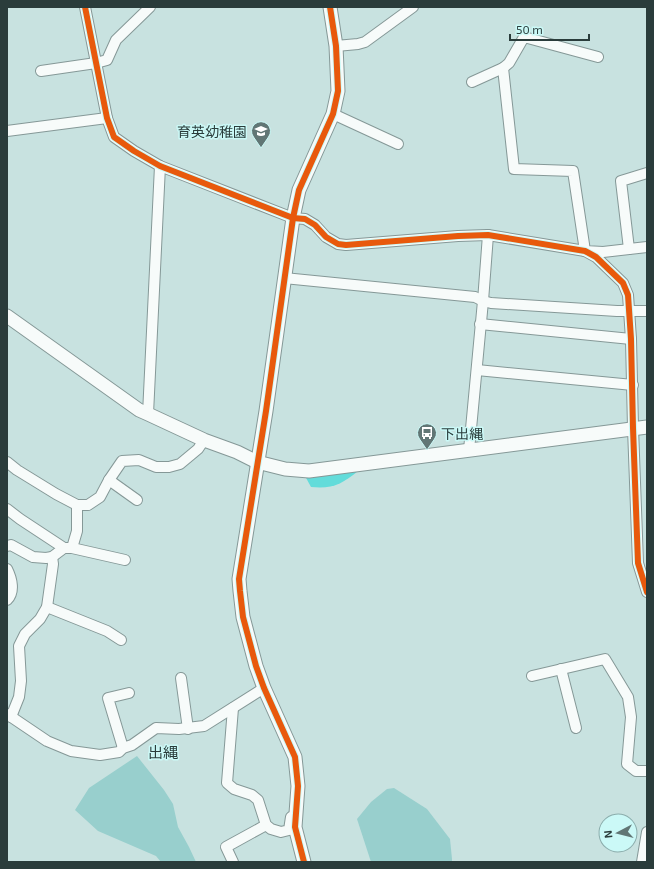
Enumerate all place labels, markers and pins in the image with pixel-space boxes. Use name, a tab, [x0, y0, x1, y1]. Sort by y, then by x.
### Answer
school or university icon: 育英幼稚園	[250, 120, 272, 148]
place label: 育英幼稚園	[177, 123, 247, 140]
bus stop icon: 下出縄	[416, 422, 438, 450]
place label: 下出縄	[441, 425, 483, 442]

